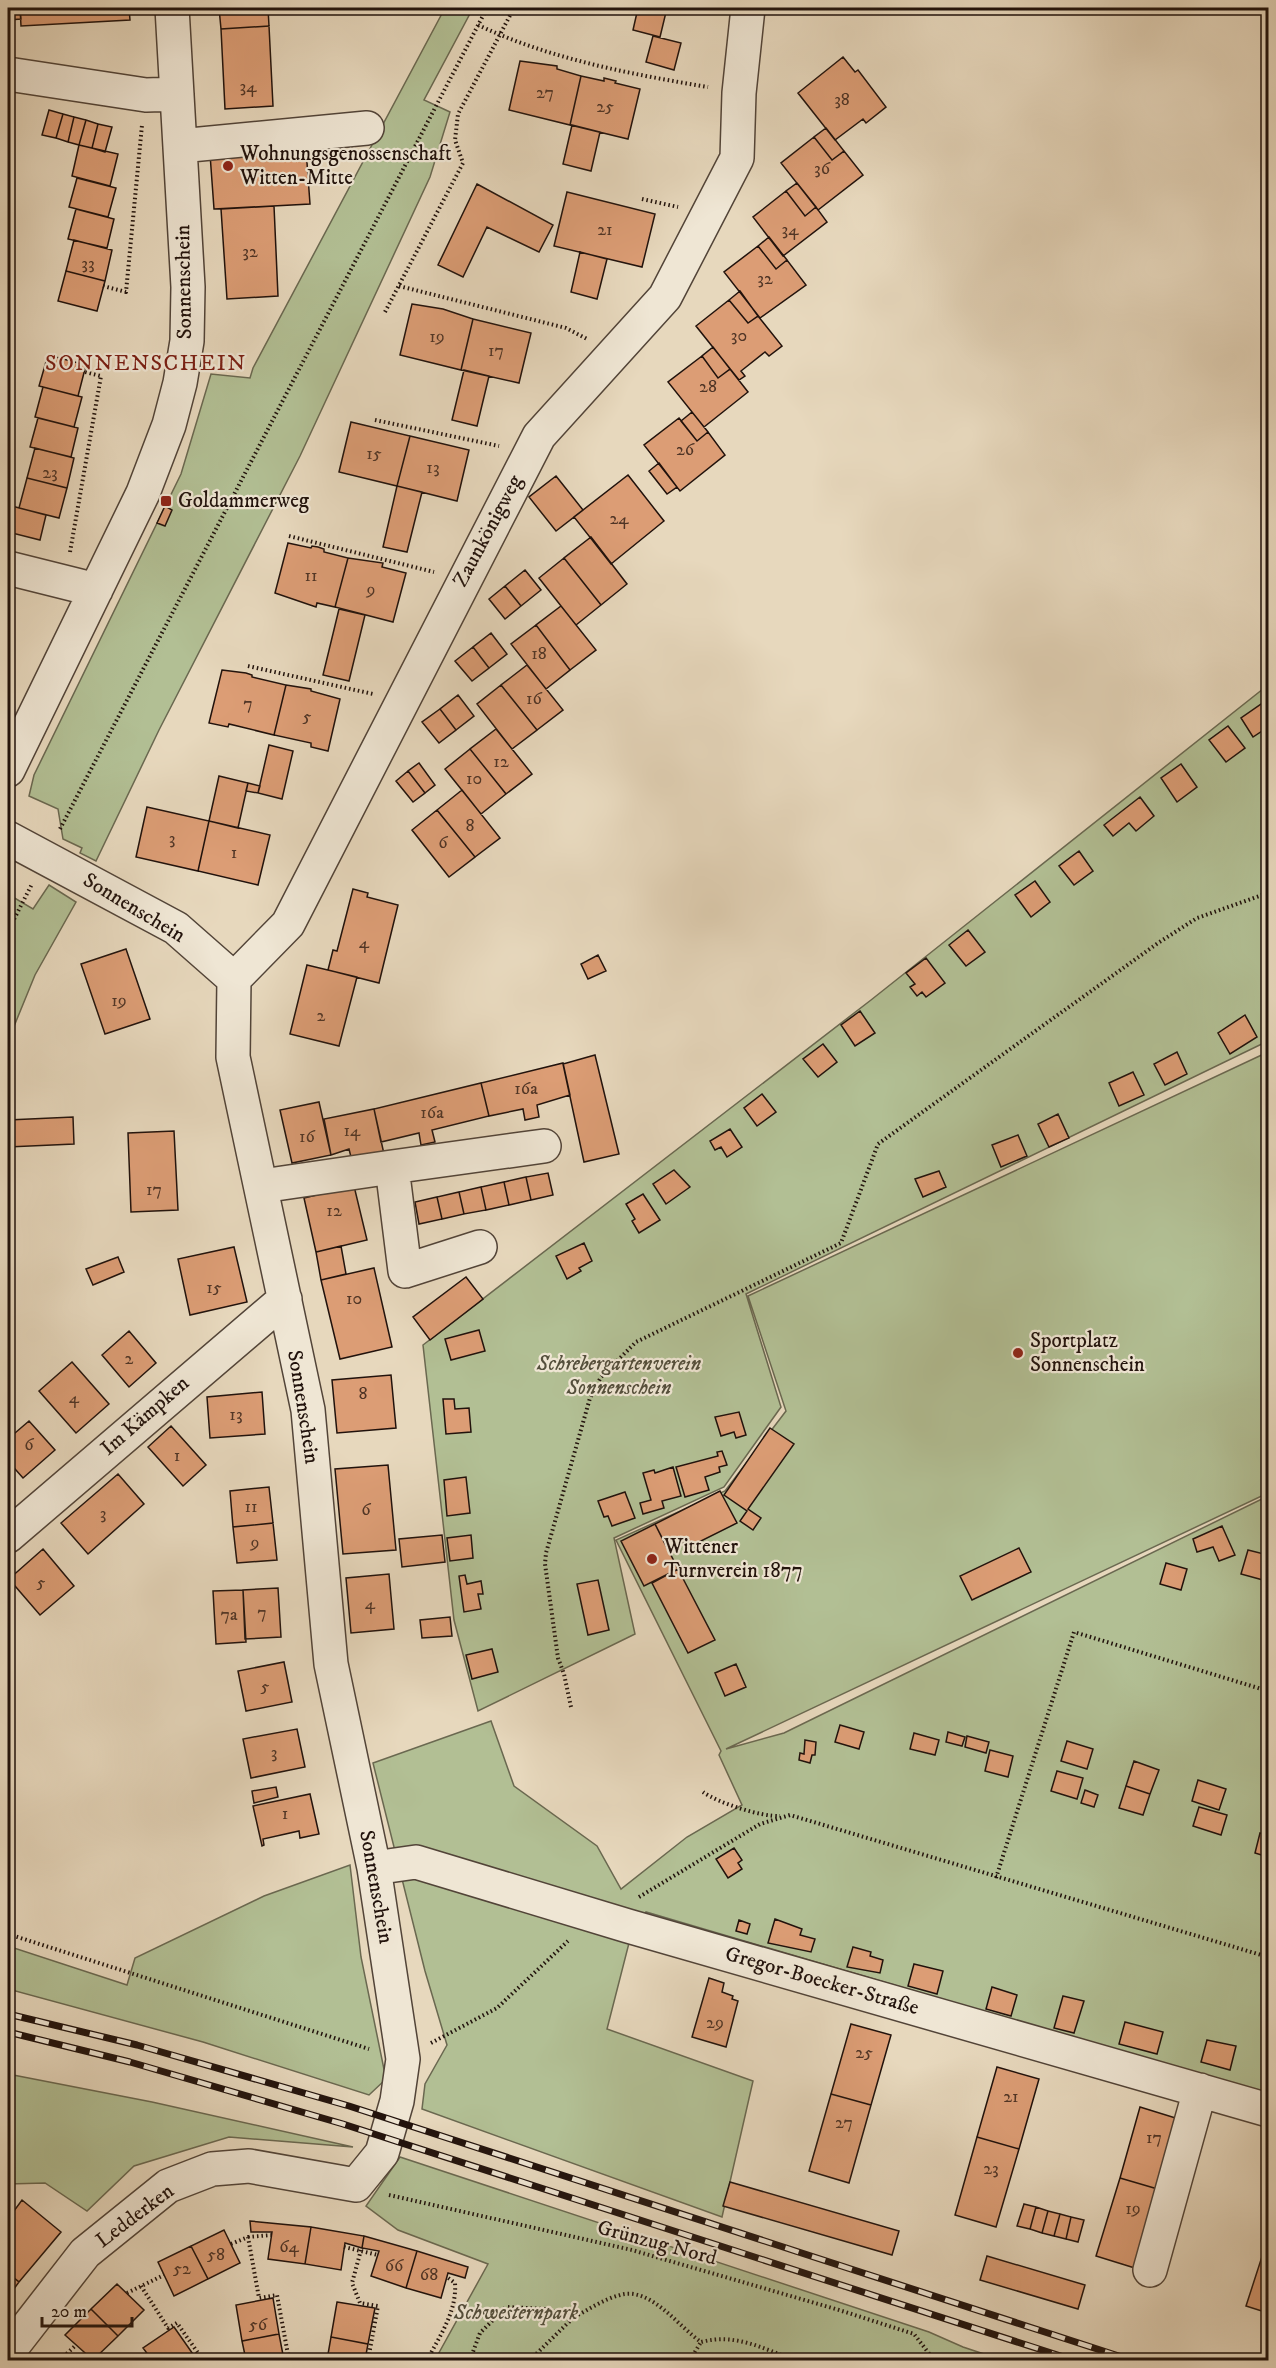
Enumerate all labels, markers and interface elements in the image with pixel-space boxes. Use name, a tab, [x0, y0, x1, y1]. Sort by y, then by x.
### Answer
house number: 34	[239, 76, 257, 98]
house number: 27	[536, 82, 554, 104]
house number: 38	[834, 89, 850, 111]
house number: 25	[596, 96, 614, 118]
place label: Wohnungsgenossenschaft Witten-Mitte	[239, 141, 452, 191]
house number: 36	[814, 158, 831, 180]
marker: Wohnungsgenossenschaft Witten-Mitte	[221, 159, 235, 173]
house number: 21	[597, 219, 613, 241]
house number: 34	[781, 219, 799, 241]
street label: Sonnenschein	[170, 224, 198, 340]
house number: 32	[242, 241, 258, 263]
house number: 33	[81, 253, 95, 275]
house number: 32	[757, 268, 773, 290]
house number: 30	[731, 325, 747, 347]
house number: 19	[429, 326, 445, 348]
house number: 17	[488, 340, 504, 362]
district label: SONNENSCHEIN	[45, 350, 247, 377]
house number: 28	[699, 376, 717, 398]
house number: 26	[676, 439, 695, 461]
house number: 15	[366, 443, 382, 465]
house number: 13	[426, 457, 440, 479]
house number: 23	[42, 462, 58, 484]
street label: Zaunkönigweg	[448, 470, 529, 592]
place label: Goldammerweg	[178, 488, 310, 514]
marker: Goldammerweg	[159, 494, 173, 508]
house number: 24	[609, 508, 629, 530]
house number: 11	[304, 565, 318, 587]
house number: 9	[366, 579, 375, 601]
house number: 18	[531, 643, 547, 665]
house number: 16	[526, 688, 543, 710]
house number: 7	[243, 693, 253, 715]
house number: 5	[303, 706, 312, 728]
house number: 12	[493, 751, 509, 773]
house number: 10	[466, 768, 482, 790]
house number: 8	[465, 815, 475, 837]
house number: 3	[169, 828, 175, 850]
house number: 6	[438, 832, 448, 854]
house number: 1	[231, 842, 237, 864]
street label: Sonnenschein	[78, 867, 190, 949]
house number: 4	[359, 932, 370, 954]
house number: 19	[111, 990, 127, 1012]
house number: 2	[317, 1005, 326, 1027]
house number: 16a	[514, 1078, 538, 1100]
house number: 16a	[420, 1102, 444, 1124]
house number: 14	[344, 1120, 361, 1142]
house number: 16	[299, 1126, 316, 1148]
house number: 17	[146, 1179, 162, 1201]
house number: 12	[326, 1200, 342, 1222]
house number: 15	[206, 1277, 222, 1299]
house number: 10	[346, 1288, 362, 1310]
place label: Sportplatz Sonnenschein	[1030, 1328, 1145, 1378]
marker: Sportplatz Sonnenschein	[1011, 1346, 1025, 1360]
house number: 2	[125, 1348, 134, 1370]
street label: Sonnenschein	[281, 1348, 325, 1466]
park label: Schrebergartenverein Sonnenschein	[536, 1351, 702, 1401]
street label: Im Kämpken	[95, 1371, 195, 1461]
house number: 8	[358, 1383, 368, 1405]
house number: 4	[69, 1387, 80, 1409]
house number: 13	[229, 1404, 243, 1426]
house number: 6	[24, 1434, 34, 1456]
house number: 1	[174, 1445, 180, 1467]
house number: 11	[244, 1496, 258, 1518]
house number: 6	[361, 1499, 371, 1521]
house number: 3	[100, 1503, 106, 1525]
house number: 9	[250, 1532, 259, 1554]
place label: Wittener Turnverein 1877	[663, 1534, 803, 1584]
marker: Wittener Turnverein 1877	[645, 1552, 659, 1566]
house number: 5	[37, 1572, 46, 1594]
house number: 4	[365, 1593, 376, 1615]
house number: 7	[257, 1602, 267, 1624]
house number: 7a	[220, 1604, 238, 1626]
house number: 5	[261, 1676, 270, 1698]
house number: 3	[271, 1742, 277, 1764]
house number: 1	[282, 1803, 288, 1825]
street label: Sonnenschein	[353, 1828, 399, 1946]
street label: Gregor-Boecker-Straße	[722, 1941, 922, 2021]
house number: 29	[706, 2012, 724, 2034]
house number: 25	[855, 2042, 873, 2064]
house number: 21	[1003, 2086, 1019, 2108]
house number: 27	[835, 2112, 853, 2134]
house number: 17	[1146, 2127, 1162, 2149]
house number: 23	[983, 2158, 999, 2180]
street label: Ledderken	[91, 2178, 179, 2254]
house number: 19	[1125, 2198, 1141, 2220]
street label: Grünzug Nord	[594, 2215, 720, 2272]
house number: 64	[279, 2236, 300, 2258]
house number: 58	[207, 2244, 225, 2266]
house number: 66	[385, 2255, 404, 2277]
house number: 52	[173, 2258, 191, 2280]
house number: 68	[420, 2264, 438, 2286]
scale bar	[42, 2290, 132, 2328]
park label: Schwesternpark	[453, 2300, 578, 2326]
text: 20 m	[51, 2301, 87, 2323]
house number: 56	[249, 2314, 268, 2336]

